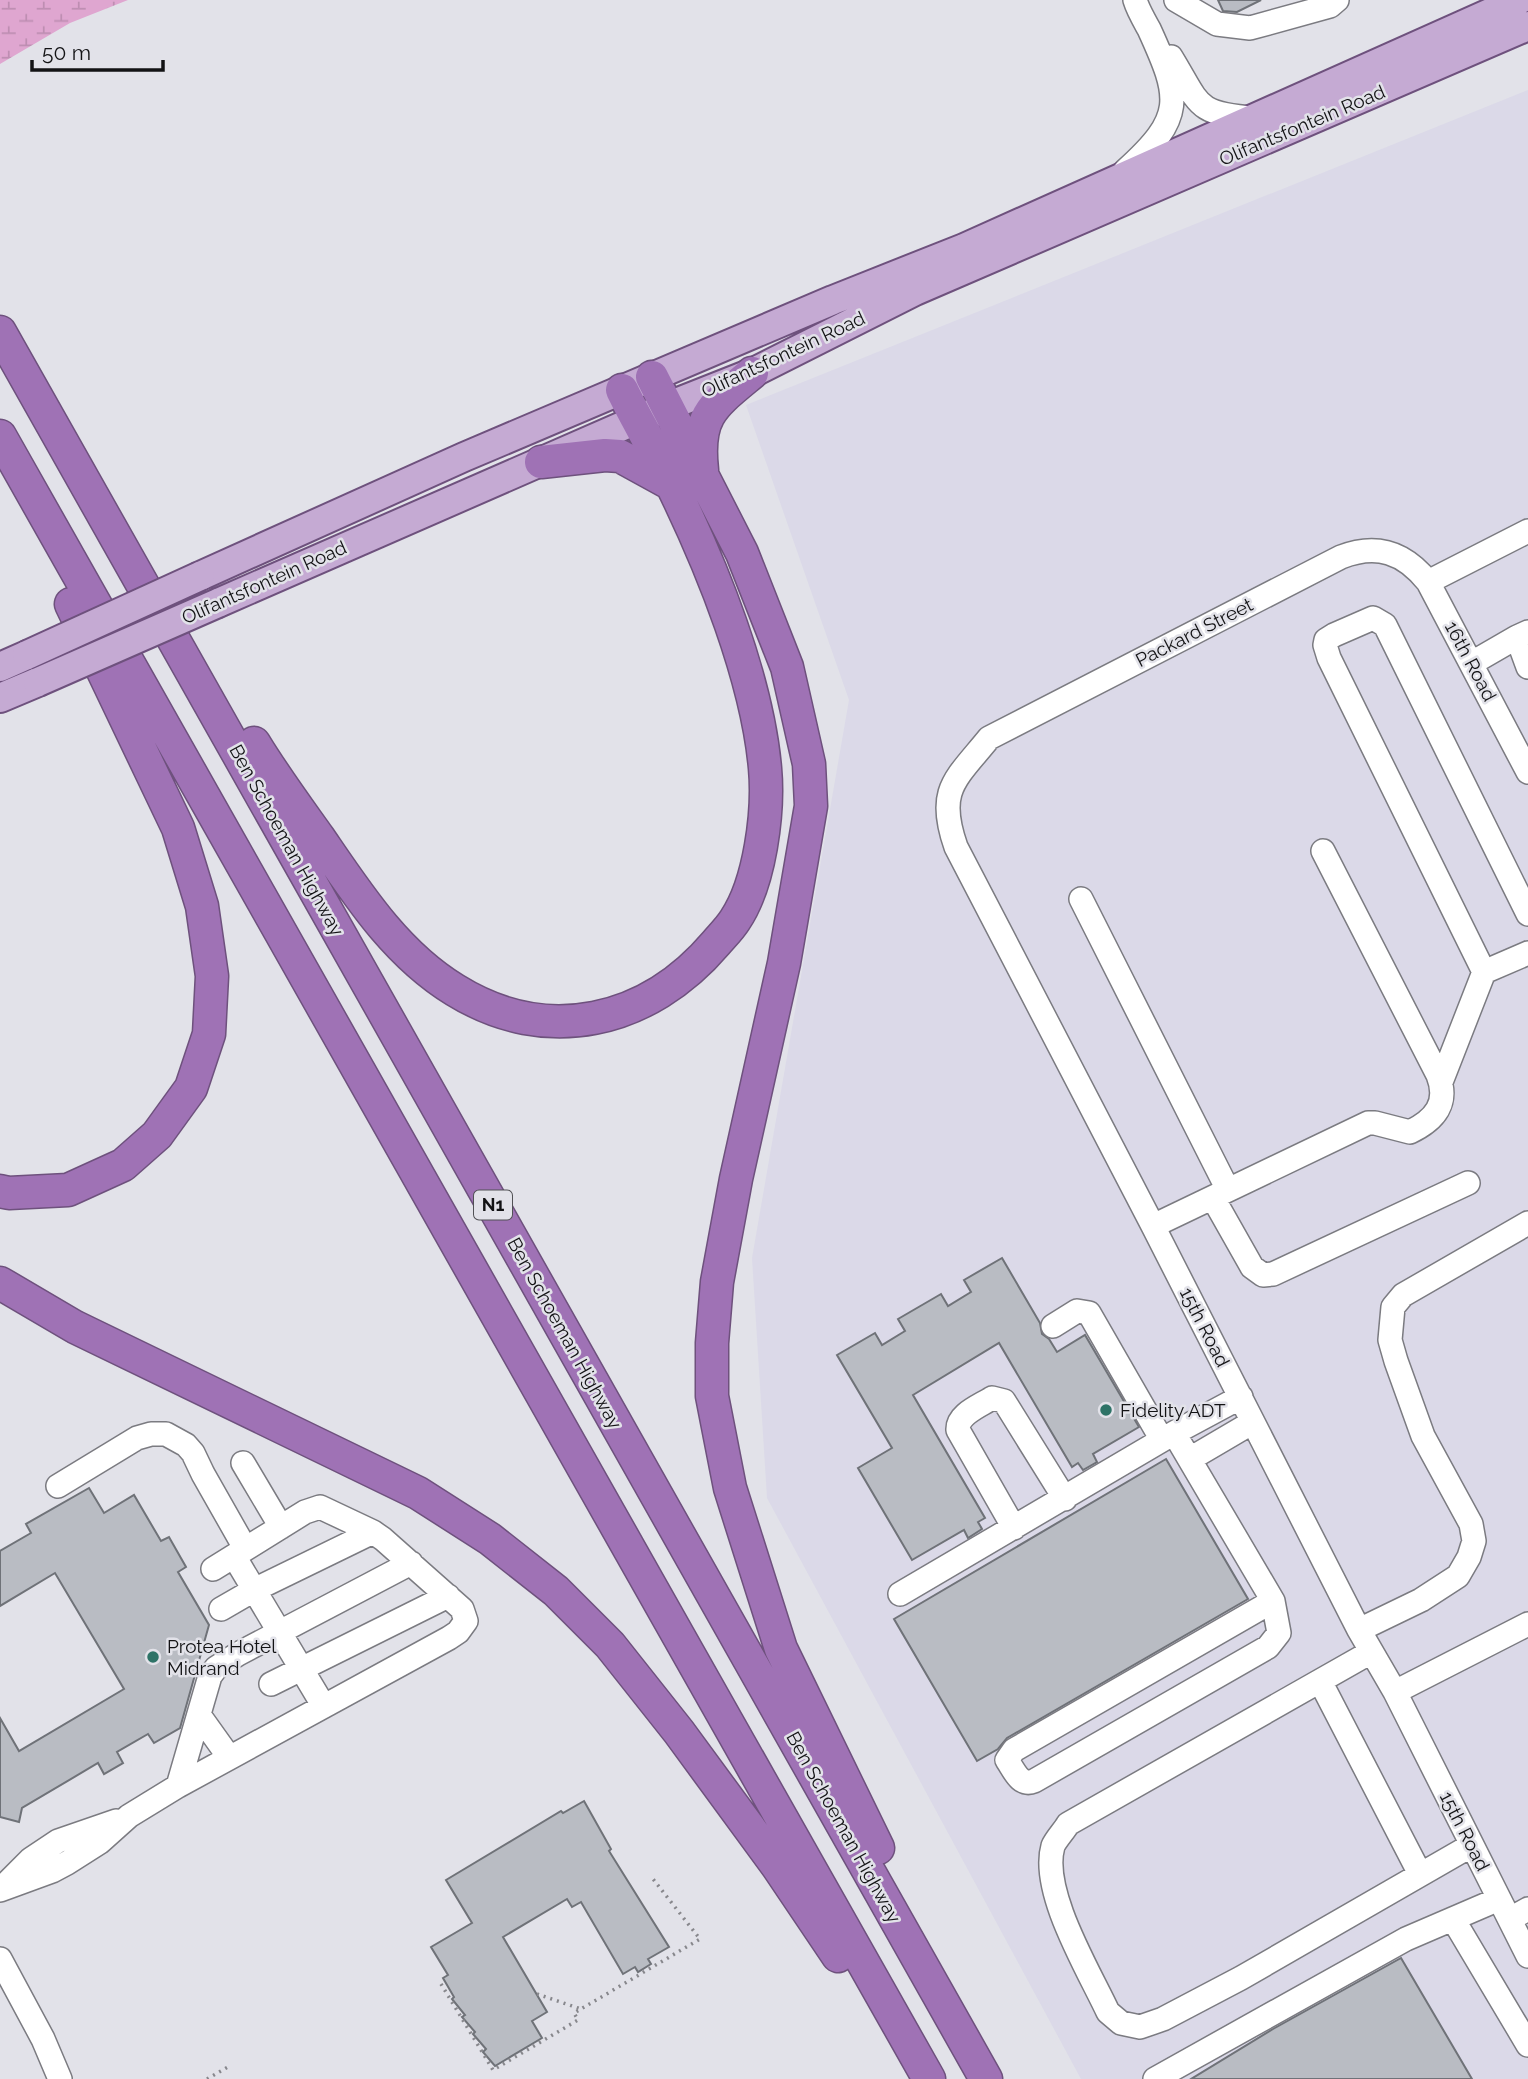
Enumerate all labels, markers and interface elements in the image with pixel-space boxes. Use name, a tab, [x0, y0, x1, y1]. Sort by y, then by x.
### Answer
scale bar	[32, 28, 163, 72]
text: 50 m	[42, 40, 91, 65]
street label: Olifantsfontein Road	[1216, 80, 1388, 170]
street label: Olifantsfontein Road	[698, 306, 868, 402]
street label: Olifantsfontein Road	[178, 536, 350, 628]
street label: Packard Street	[1132, 593, 1257, 671]
street label: 16th Road	[1441, 617, 1501, 705]
street label: Ben Schoeman Highway	[225, 741, 349, 939]
road number: N1	[474, 1190, 512, 1220]
street label: Ben Schoeman Highway	[503, 1234, 627, 1432]
street label: 15th Road	[1176, 1284, 1234, 1370]
place label: Fidelity ADT	[1120, 1399, 1226, 1421]
marker: Fidelity ADT	[1098, 1402, 1114, 1418]
place label: Protea Hotel Midrand	[167, 1635, 277, 1679]
marker: Protea Hotel Midrand	[145, 1649, 161, 1665]
street label: Ben Schoeman Highway	[782, 1728, 906, 1926]
street label: 15th Road	[1436, 1788, 1494, 1874]

